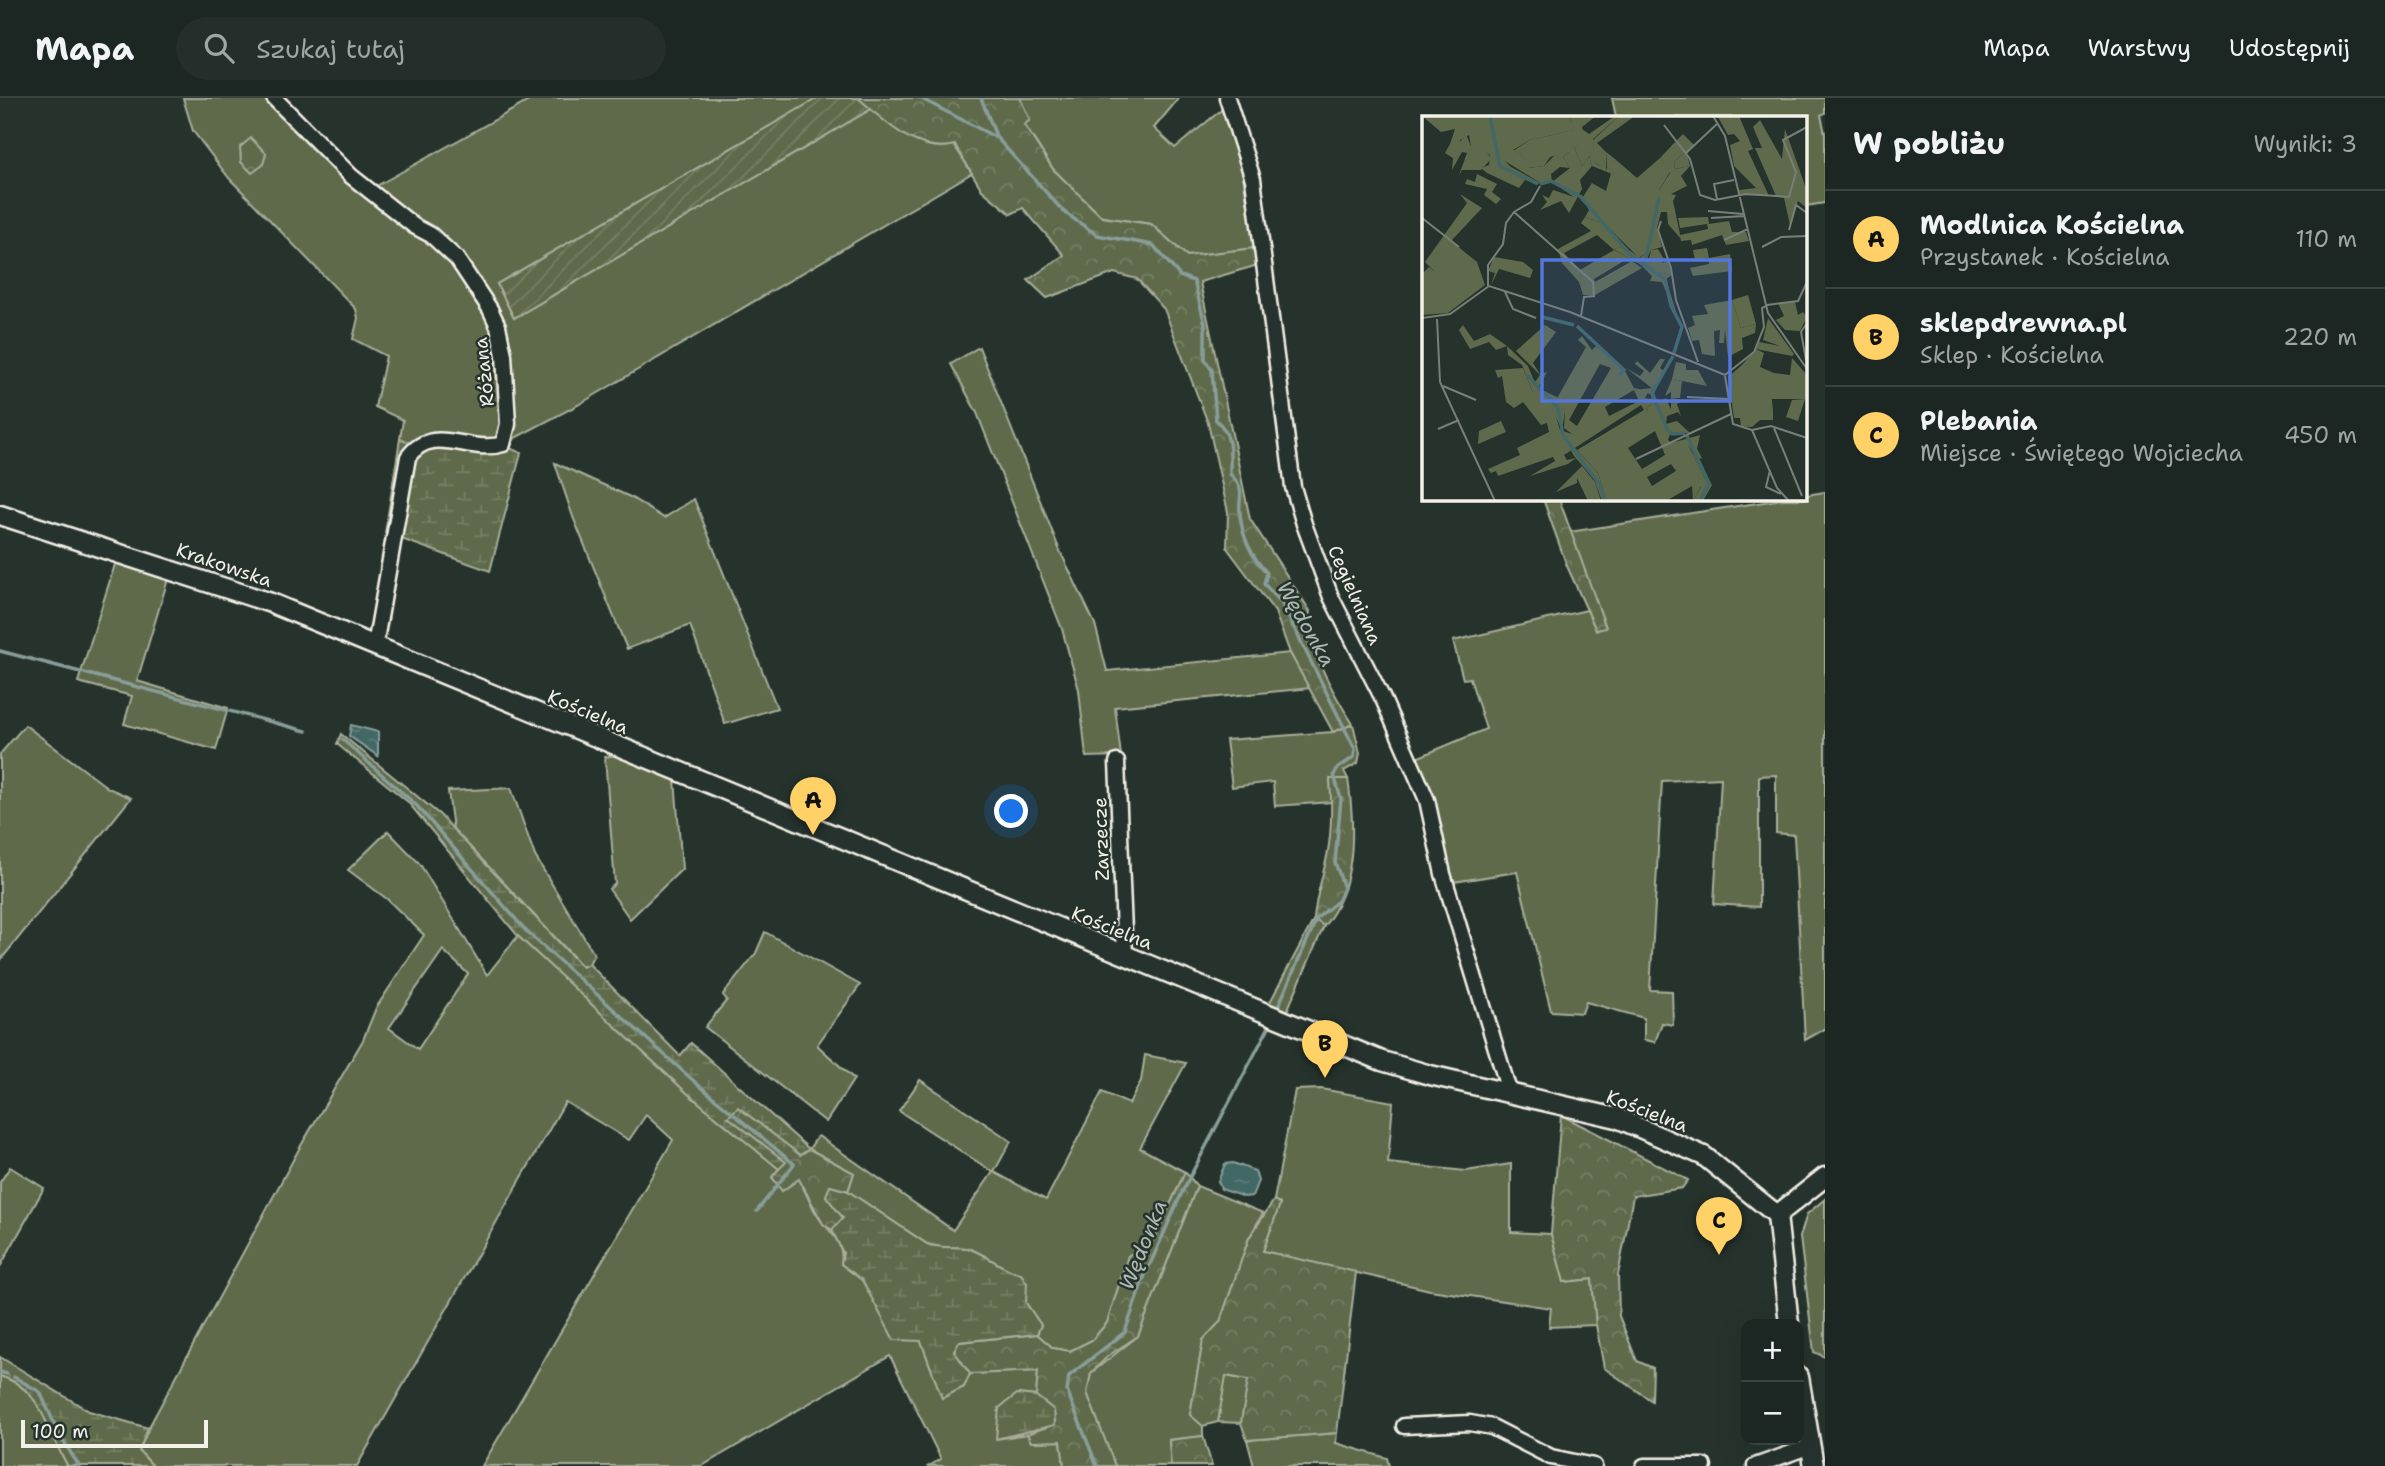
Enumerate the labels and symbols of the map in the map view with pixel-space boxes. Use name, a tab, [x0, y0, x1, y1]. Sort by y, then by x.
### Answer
inset map	[1422, 116, 1808, 500]
street label: Różana	[468, 336, 500, 408]
street label: Krakowska	[173, 537, 275, 593]
street label: Cegielniana	[1322, 541, 1388, 649]
water label: Wędonka	[1270, 576, 1342, 672]
street label: Kościelna	[544, 684, 632, 740]
pin: A	[790, 777, 836, 835]
your location	[994, 794, 1028, 828]
street label: Zarzecze	[1087, 797, 1115, 881]
street label: Kościelna	[1068, 900, 1157, 956]
pin: B	[1302, 1020, 1348, 1078]
street label: Kościelna	[1603, 1084, 1692, 1138]
water label: Wędonka	[1112, 1196, 1174, 1294]
pin: C	[1696, 1197, 1742, 1255]
scale bar	[21, 1417, 208, 1449]

